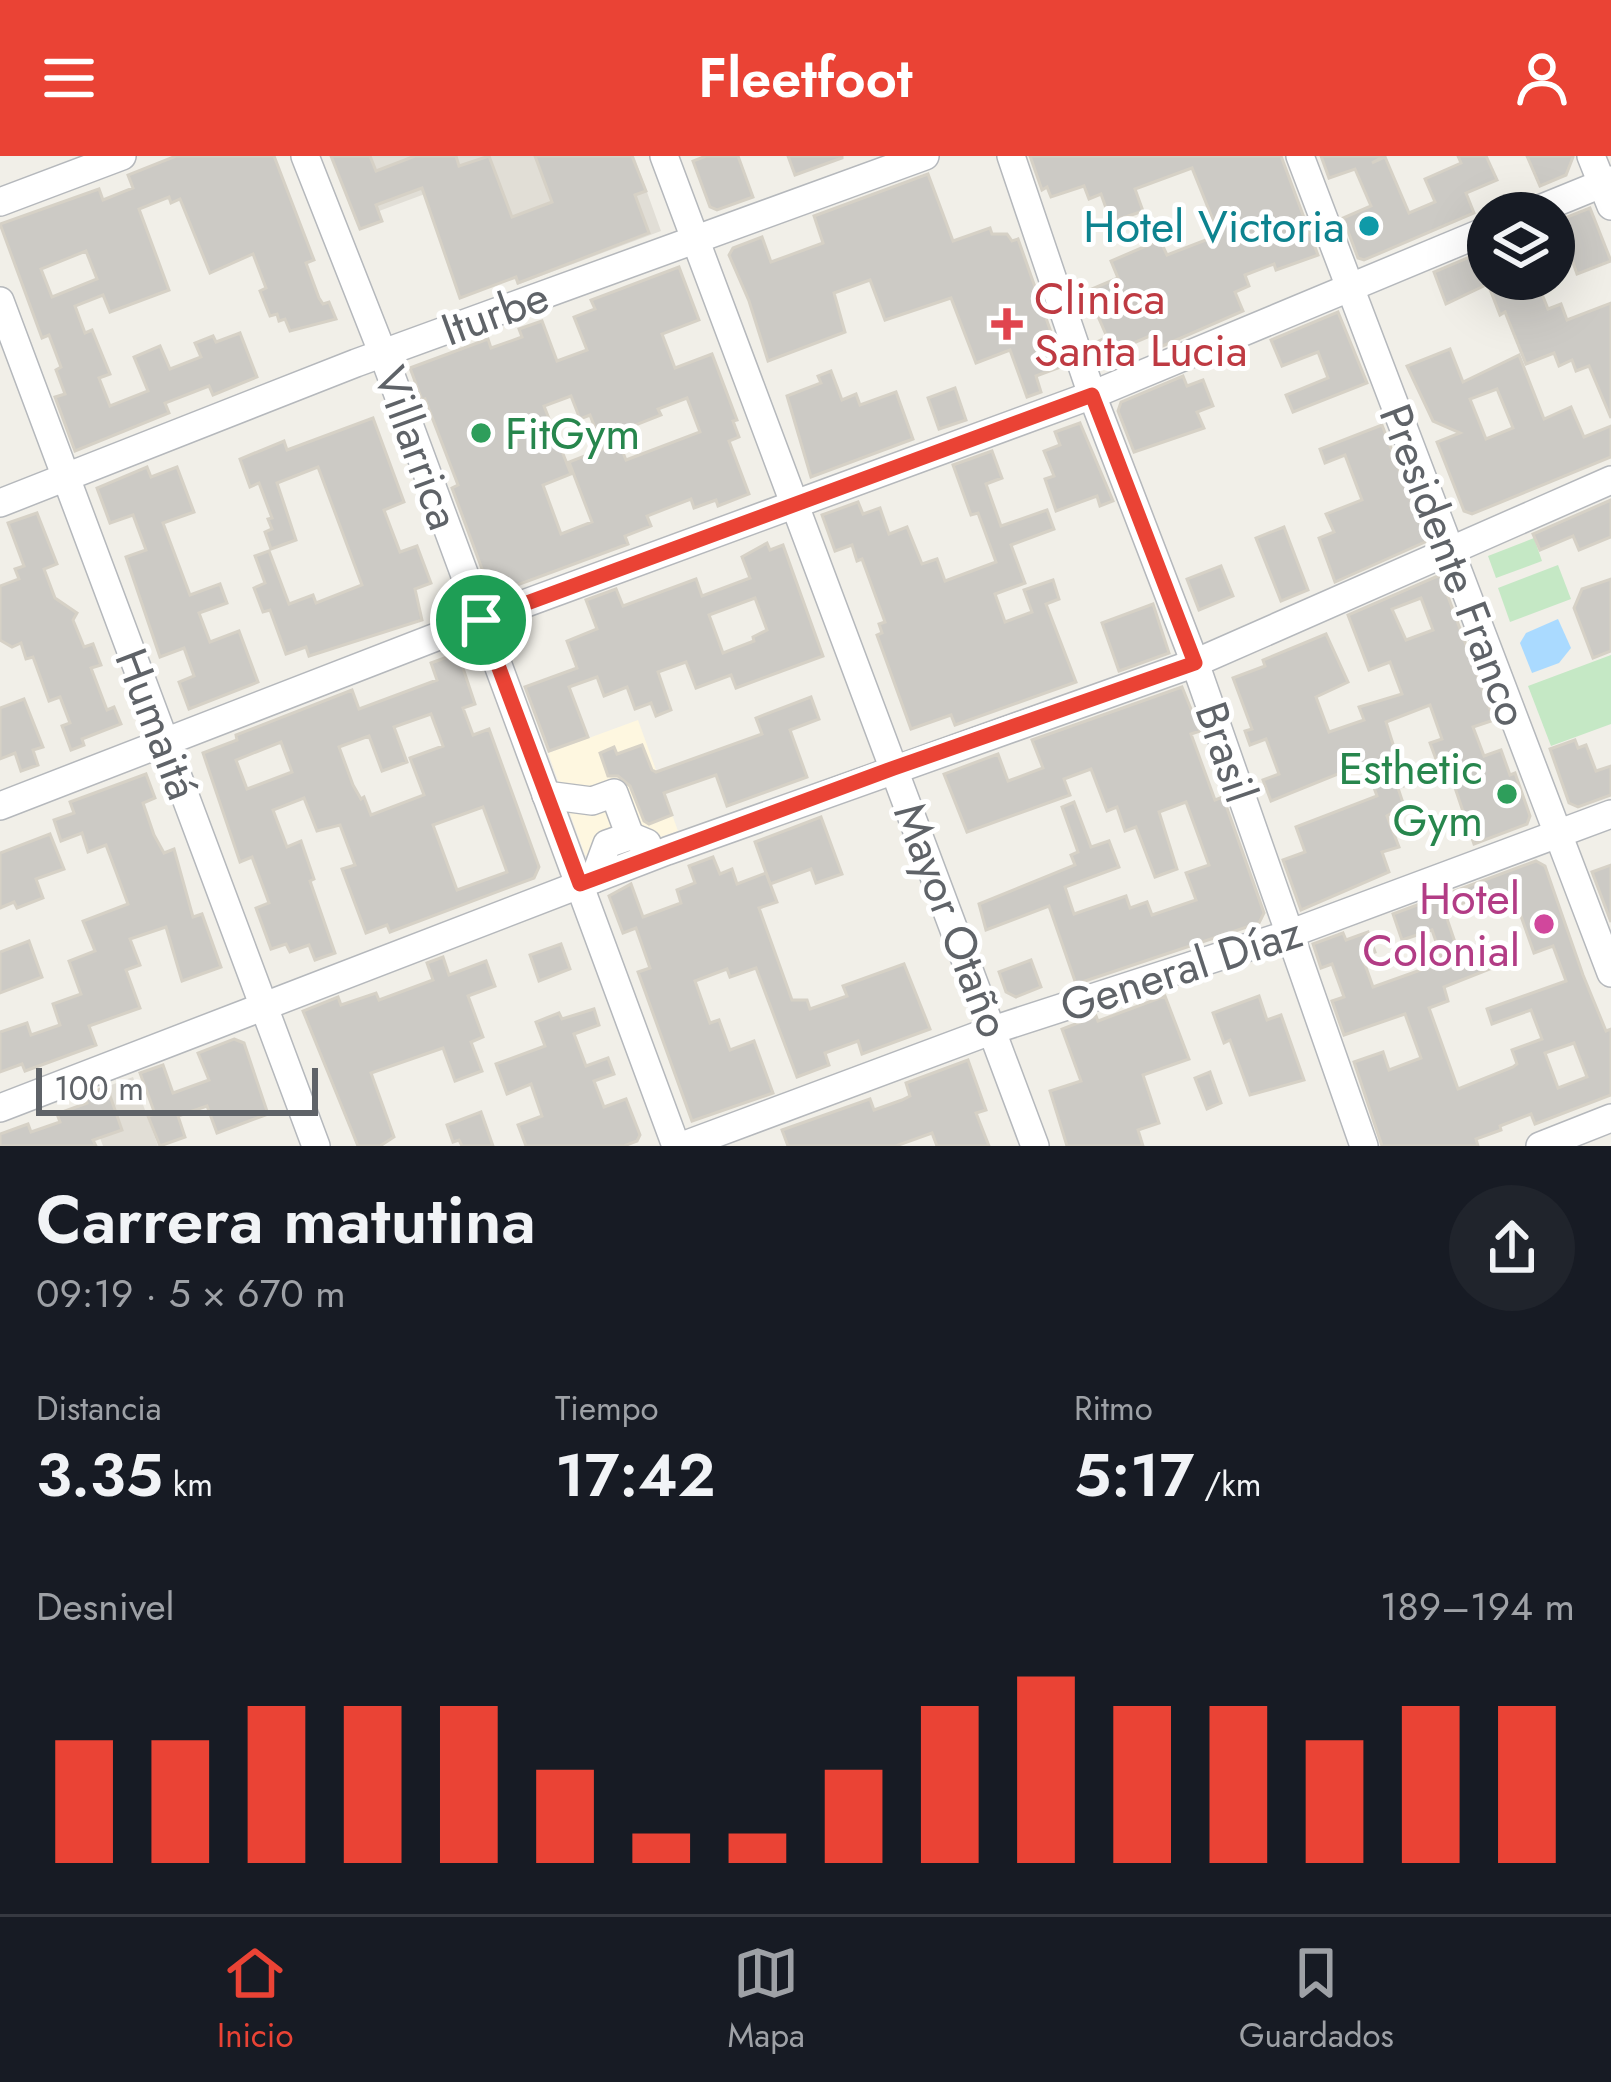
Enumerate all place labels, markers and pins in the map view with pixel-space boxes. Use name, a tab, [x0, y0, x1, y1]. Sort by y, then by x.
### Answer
place label: Hotel Victoria	[1083, 194, 1345, 259]
marker: Hotel Victoria	[1356, 213, 1382, 239]
place label: Clinica Santa Lucia	[1034, 266, 1248, 383]
marker: Clinica Santa Lucia	[991, 308, 1023, 340]
place label: FitGym	[505, 401, 640, 466]
marker: FitGym	[468, 420, 494, 446]
pin	[430, 569, 532, 671]
place label: Esthetic Gym	[1339, 736, 1483, 853]
marker: Esthetic Gym	[1494, 781, 1520, 807]
place label: Hotel Colonial	[1362, 866, 1520, 983]
marker: Hotel Colonial	[1531, 911, 1557, 937]

